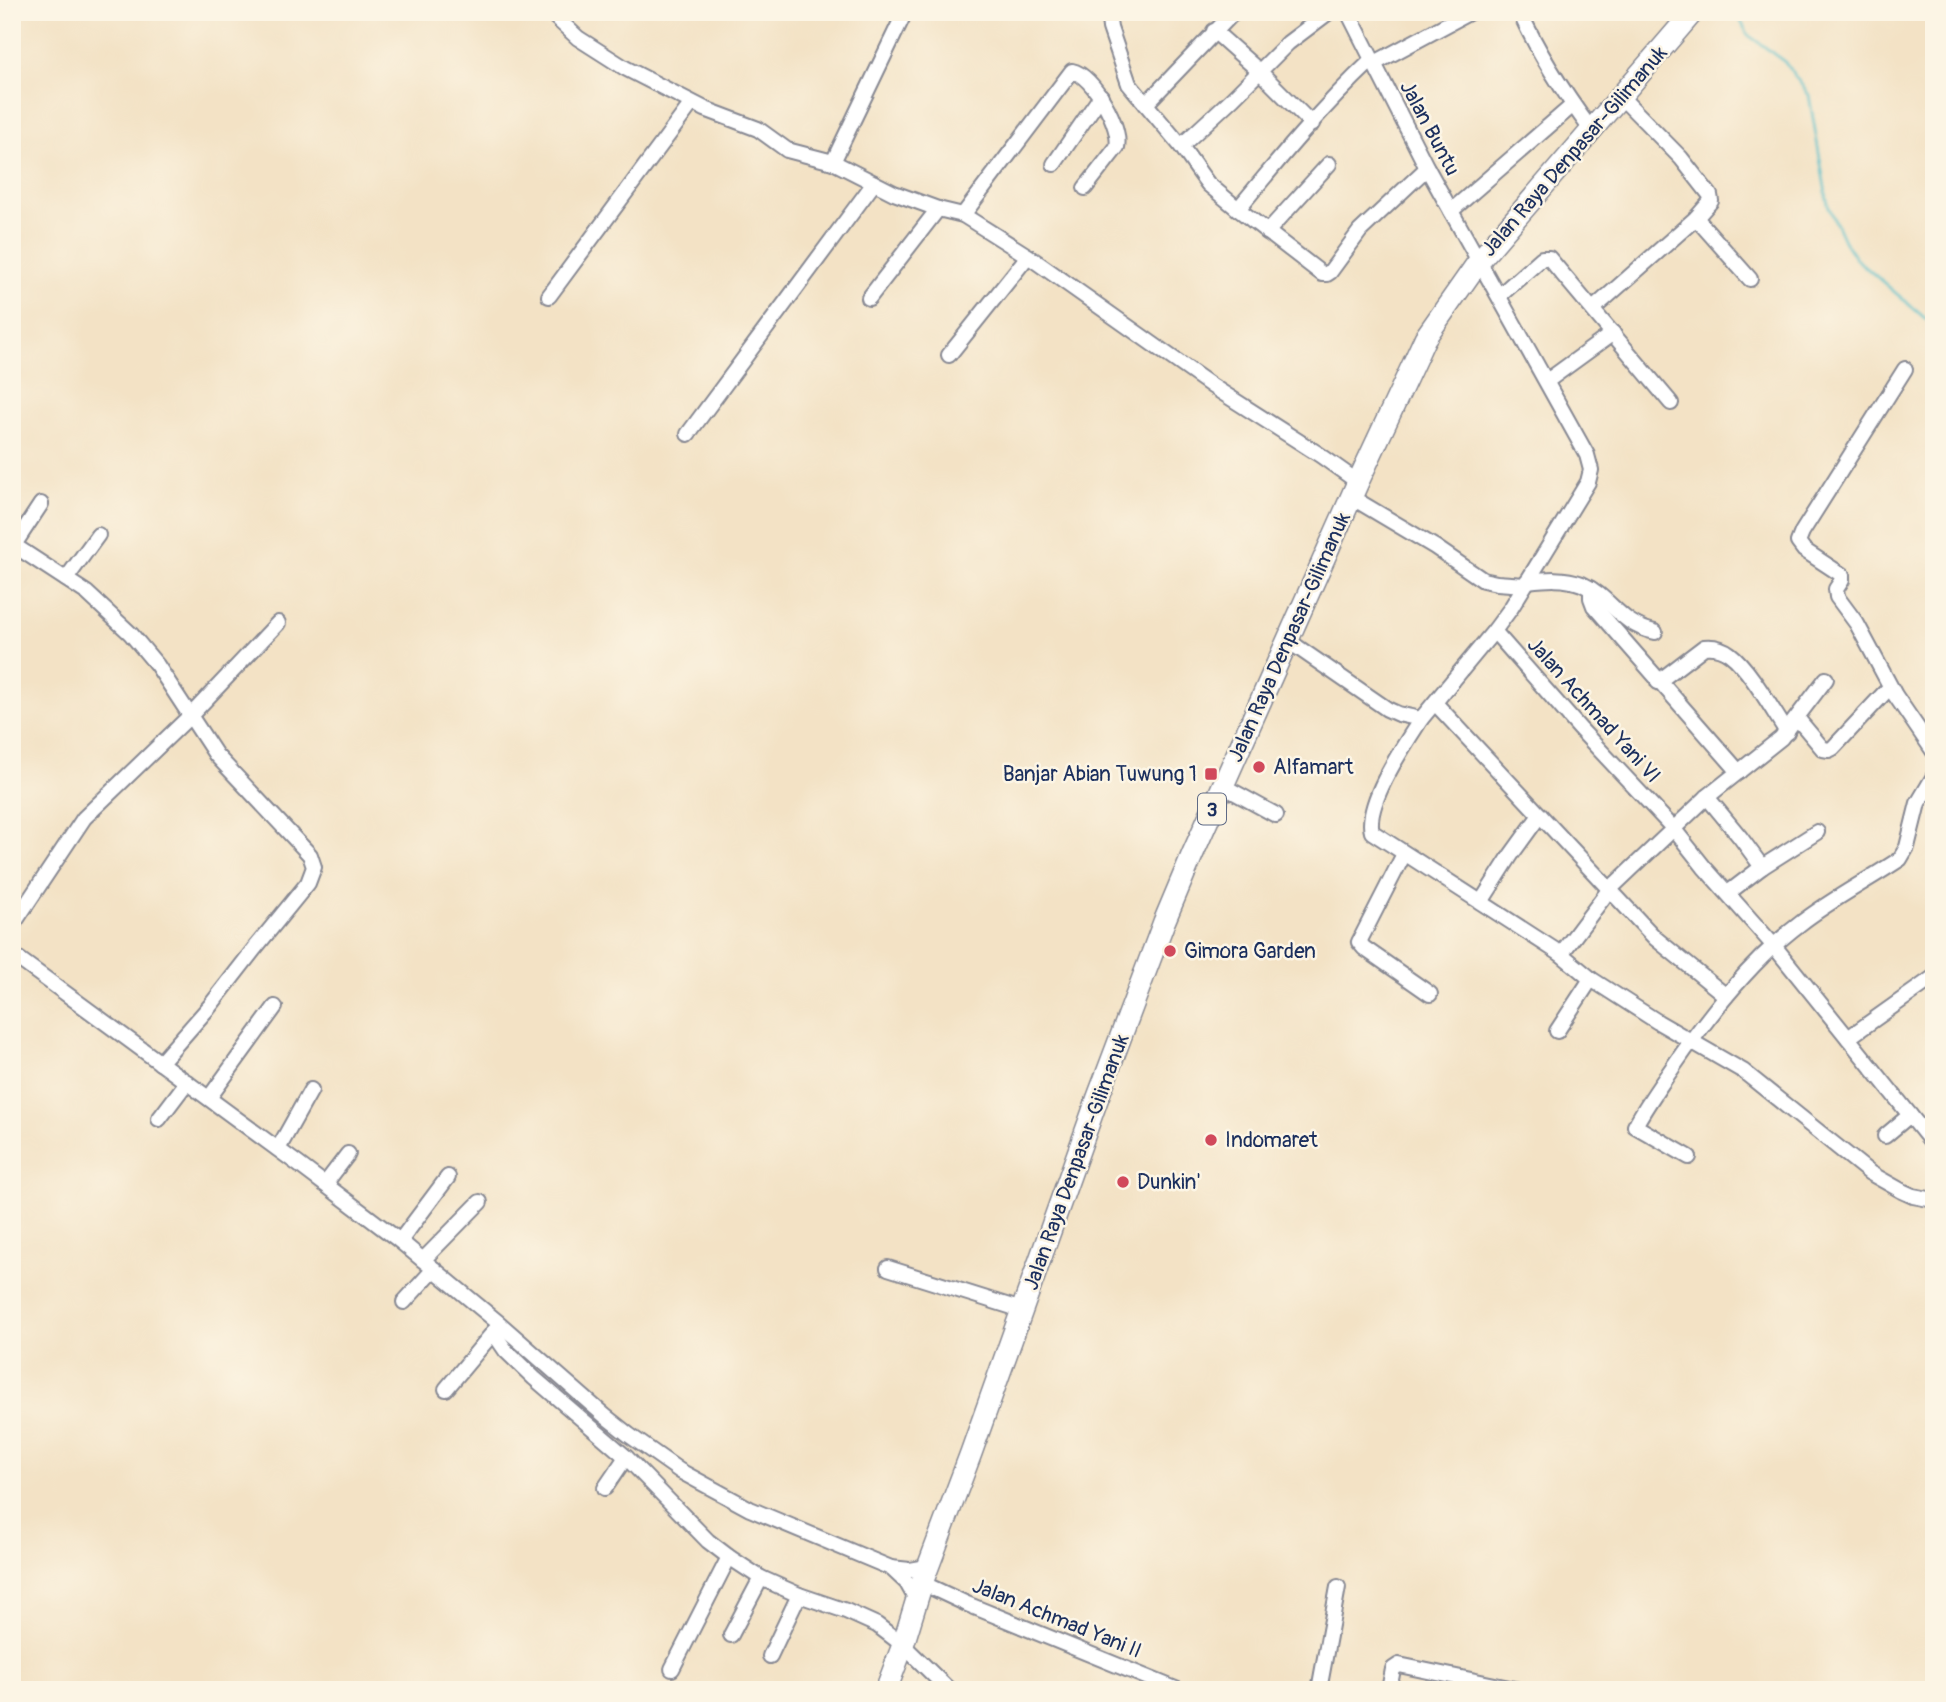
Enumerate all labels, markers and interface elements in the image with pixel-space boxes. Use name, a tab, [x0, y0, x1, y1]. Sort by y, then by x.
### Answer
street label: Jalan Raya Denpasar-Gilimanuk	[1475, 40, 1674, 262]
street label: Jalan Buntu	[1393, 76, 1466, 180]
street label: Jalan Raya Denpasar-Gilimanuk	[1222, 508, 1357, 766]
street label: Jalan Achmad Yani VI	[1521, 632, 1666, 789]
place label: Alfamart	[1273, 754, 1354, 781]
marker: Alfamart	[1251, 759, 1267, 775]
place label: Banjar Abian Tuwung 1	[1003, 761, 1197, 788]
marker: Banjar Abian Tuwung 1	[1203, 766, 1219, 782]
road number: 3	[1198, 794, 1226, 824]
place label: Gimora Garden	[1184, 938, 1316, 965]
marker: Gimora Garden	[1162, 943, 1178, 959]
street label: Jalan Raya Denpasar-Gilimanuk	[1017, 1030, 1136, 1294]
place label: Indomaret	[1225, 1127, 1318, 1154]
marker: Indomaret	[1203, 1132, 1219, 1148]
place label: Dunkin'	[1137, 1169, 1201, 1196]
marker: Dunkin'	[1115, 1174, 1131, 1190]
street label: Jalan Achmad Yani II	[968, 1572, 1145, 1665]

